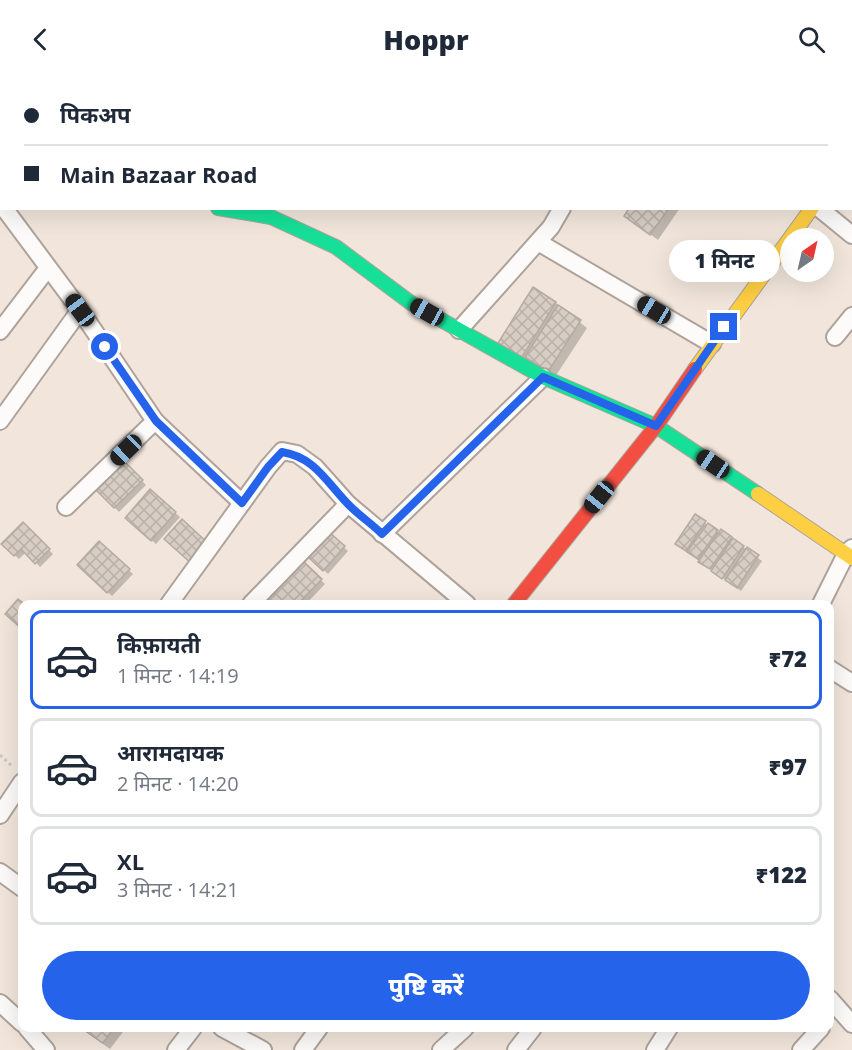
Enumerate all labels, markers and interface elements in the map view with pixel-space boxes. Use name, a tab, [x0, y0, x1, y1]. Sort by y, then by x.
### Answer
text: Hoppr	[383, 21, 469, 58]
icon: back	[24, 23, 57, 56]
icon: search	[795, 23, 828, 56]
text: पिकअप	[60, 99, 131, 129]
text: Main Bazaar Road	[60, 159, 257, 189]
north arrow	[780, 228, 834, 282]
map controls	[780, 228, 834, 282]
callout: 1 मिनट	[668, 240, 780, 282]
text: 1 मिनट	[695, 247, 754, 274]
car	[62, 290, 98, 330]
car	[634, 293, 674, 327]
car	[407, 295, 447, 329]
route end	[710, 313, 737, 340]
route start	[91, 333, 118, 360]
car	[107, 431, 145, 469]
car	[693, 446, 733, 482]
car	[581, 477, 617, 517]
text: किफ़ायती	[117, 629, 201, 659]
icon: car	[45, 633, 99, 687]
text: ₹72	[769, 643, 807, 673]
text: 1 मिनट · 14:19	[117, 662, 239, 689]
text: आरामदायक	[117, 737, 224, 767]
icon: car	[45, 741, 99, 795]
text: ₹97	[769, 751, 807, 781]
text: 2 मिनट · 14:20	[117, 770, 239, 797]
text: XL	[117, 846, 144, 876]
icon: car	[45, 849, 99, 903]
text: ₹122	[756, 859, 807, 889]
text: 3 मिनट · 14:21	[117, 876, 239, 903]
button: पुष्टि करें	[42, 951, 810, 1020]

